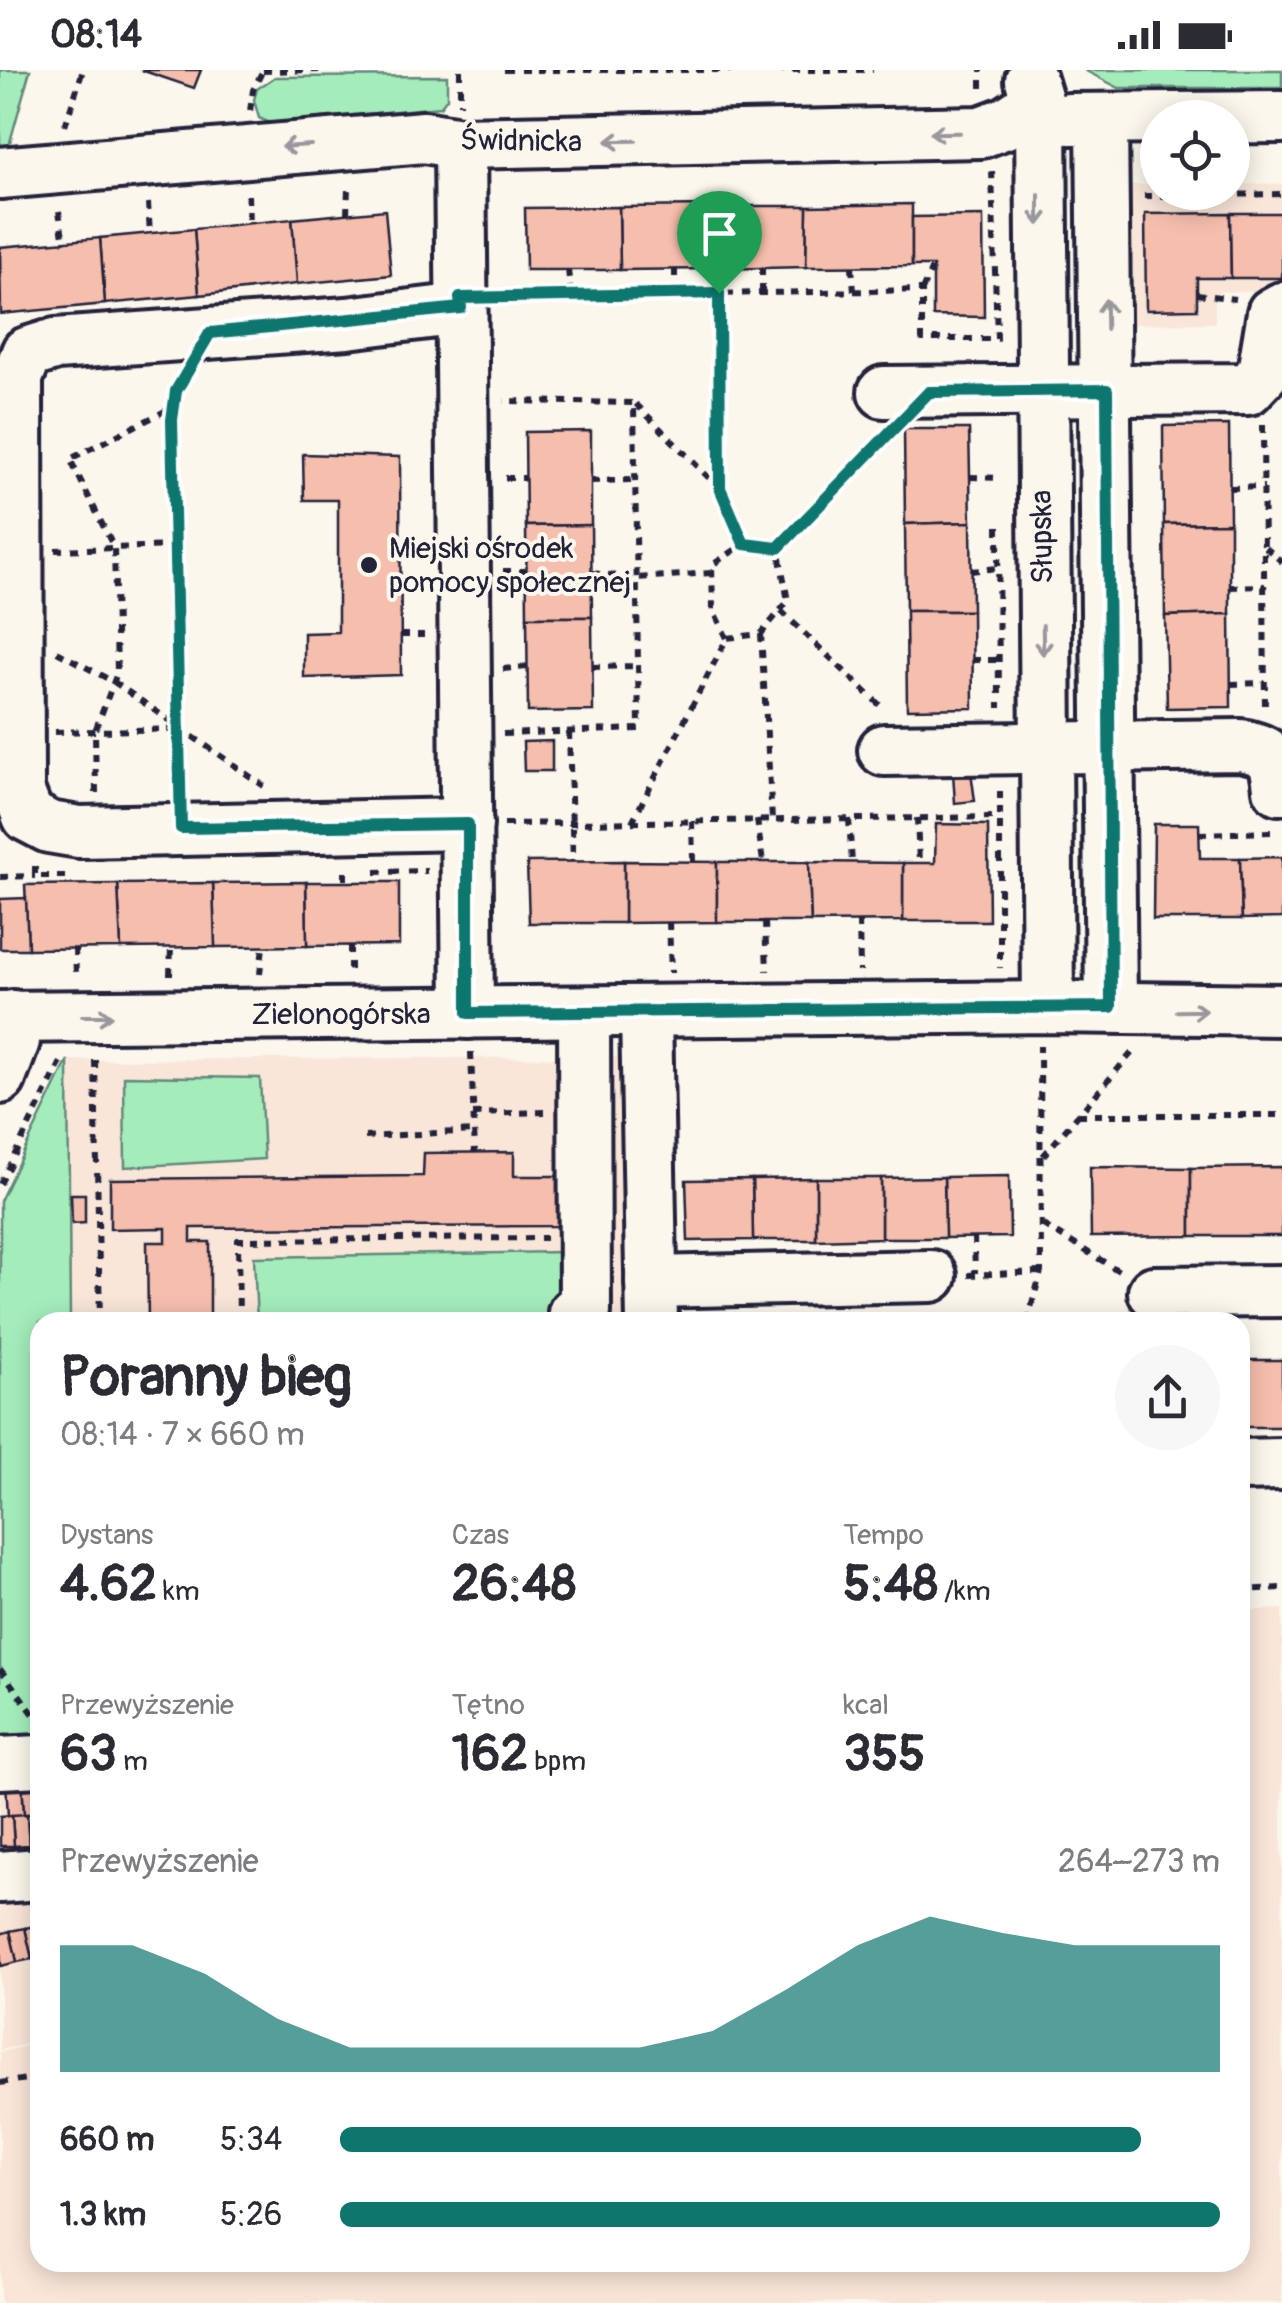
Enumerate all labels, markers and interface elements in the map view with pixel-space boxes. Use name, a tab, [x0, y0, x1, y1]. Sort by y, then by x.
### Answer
text: 08:14	[50, 11, 142, 59]
map controls	[1140, 100, 1250, 210]
button: locate	[1140, 100, 1250, 210]
street label: Świdnicka	[460, 121, 582, 161]
one-way arrow	[930, 123, 962, 142]
one-way arrow	[605, 132, 637, 151]
one-way arrow	[281, 136, 313, 155]
pin	[677, 191, 762, 294]
one-way arrow	[1030, 194, 1048, 226]
icon: arrive	[692, 206, 747, 261]
one-way arrow	[1096, 299, 1115, 331]
street label: Słupska	[1023, 490, 1061, 584]
place label: Miejski ośrodek pomocy społecznej	[389, 530, 631, 601]
marker: Miejski ośrodek pomocy społecznej	[358, 554, 380, 576]
one-way arrow	[1034, 623, 1053, 656]
street label: Zielonogórska	[251, 996, 431, 1033]
one-way arrow	[1176, 1002, 1208, 1020]
one-way arrow	[80, 1006, 113, 1026]
text: Poranny bieg	[60, 1343, 352, 1412]
button: share	[1115, 1345, 1220, 1450]
text: 08:14 · 7 × 660 m	[60, 1415, 305, 1455]
text: Dystans	[60, 1518, 153, 1553]
text: Czas	[452, 1518, 509, 1553]
text: Tempo	[843, 1518, 924, 1553]
text: 4.62	[60, 1553, 157, 1616]
text: 26:48	[452, 1553, 576, 1616]
text: 5:48	[843, 1553, 938, 1616]
text: km	[157, 1574, 200, 1609]
text: /km	[938, 1574, 991, 1609]
text: Przewyższenie	[60, 1688, 234, 1723]
text: Tętno	[452, 1688, 525, 1723]
text: kcal	[843, 1688, 889, 1723]
text: 63	[60, 1723, 117, 1786]
text: 162	[452, 1723, 528, 1786]
text: 355	[843, 1723, 925, 1786]
text: m	[117, 1744, 148, 1779]
text: bpm	[528, 1744, 586, 1779]
text: Przewyższenie	[60, 1842, 259, 1882]
text: 264–273 m	[1058, 1842, 1220, 1882]
text: 660 m	[60, 2120, 154, 2160]
text: 5:34	[220, 2120, 282, 2160]
text: 1.3 km	[60, 2195, 146, 2235]
text: 5:26	[220, 2195, 282, 2235]

